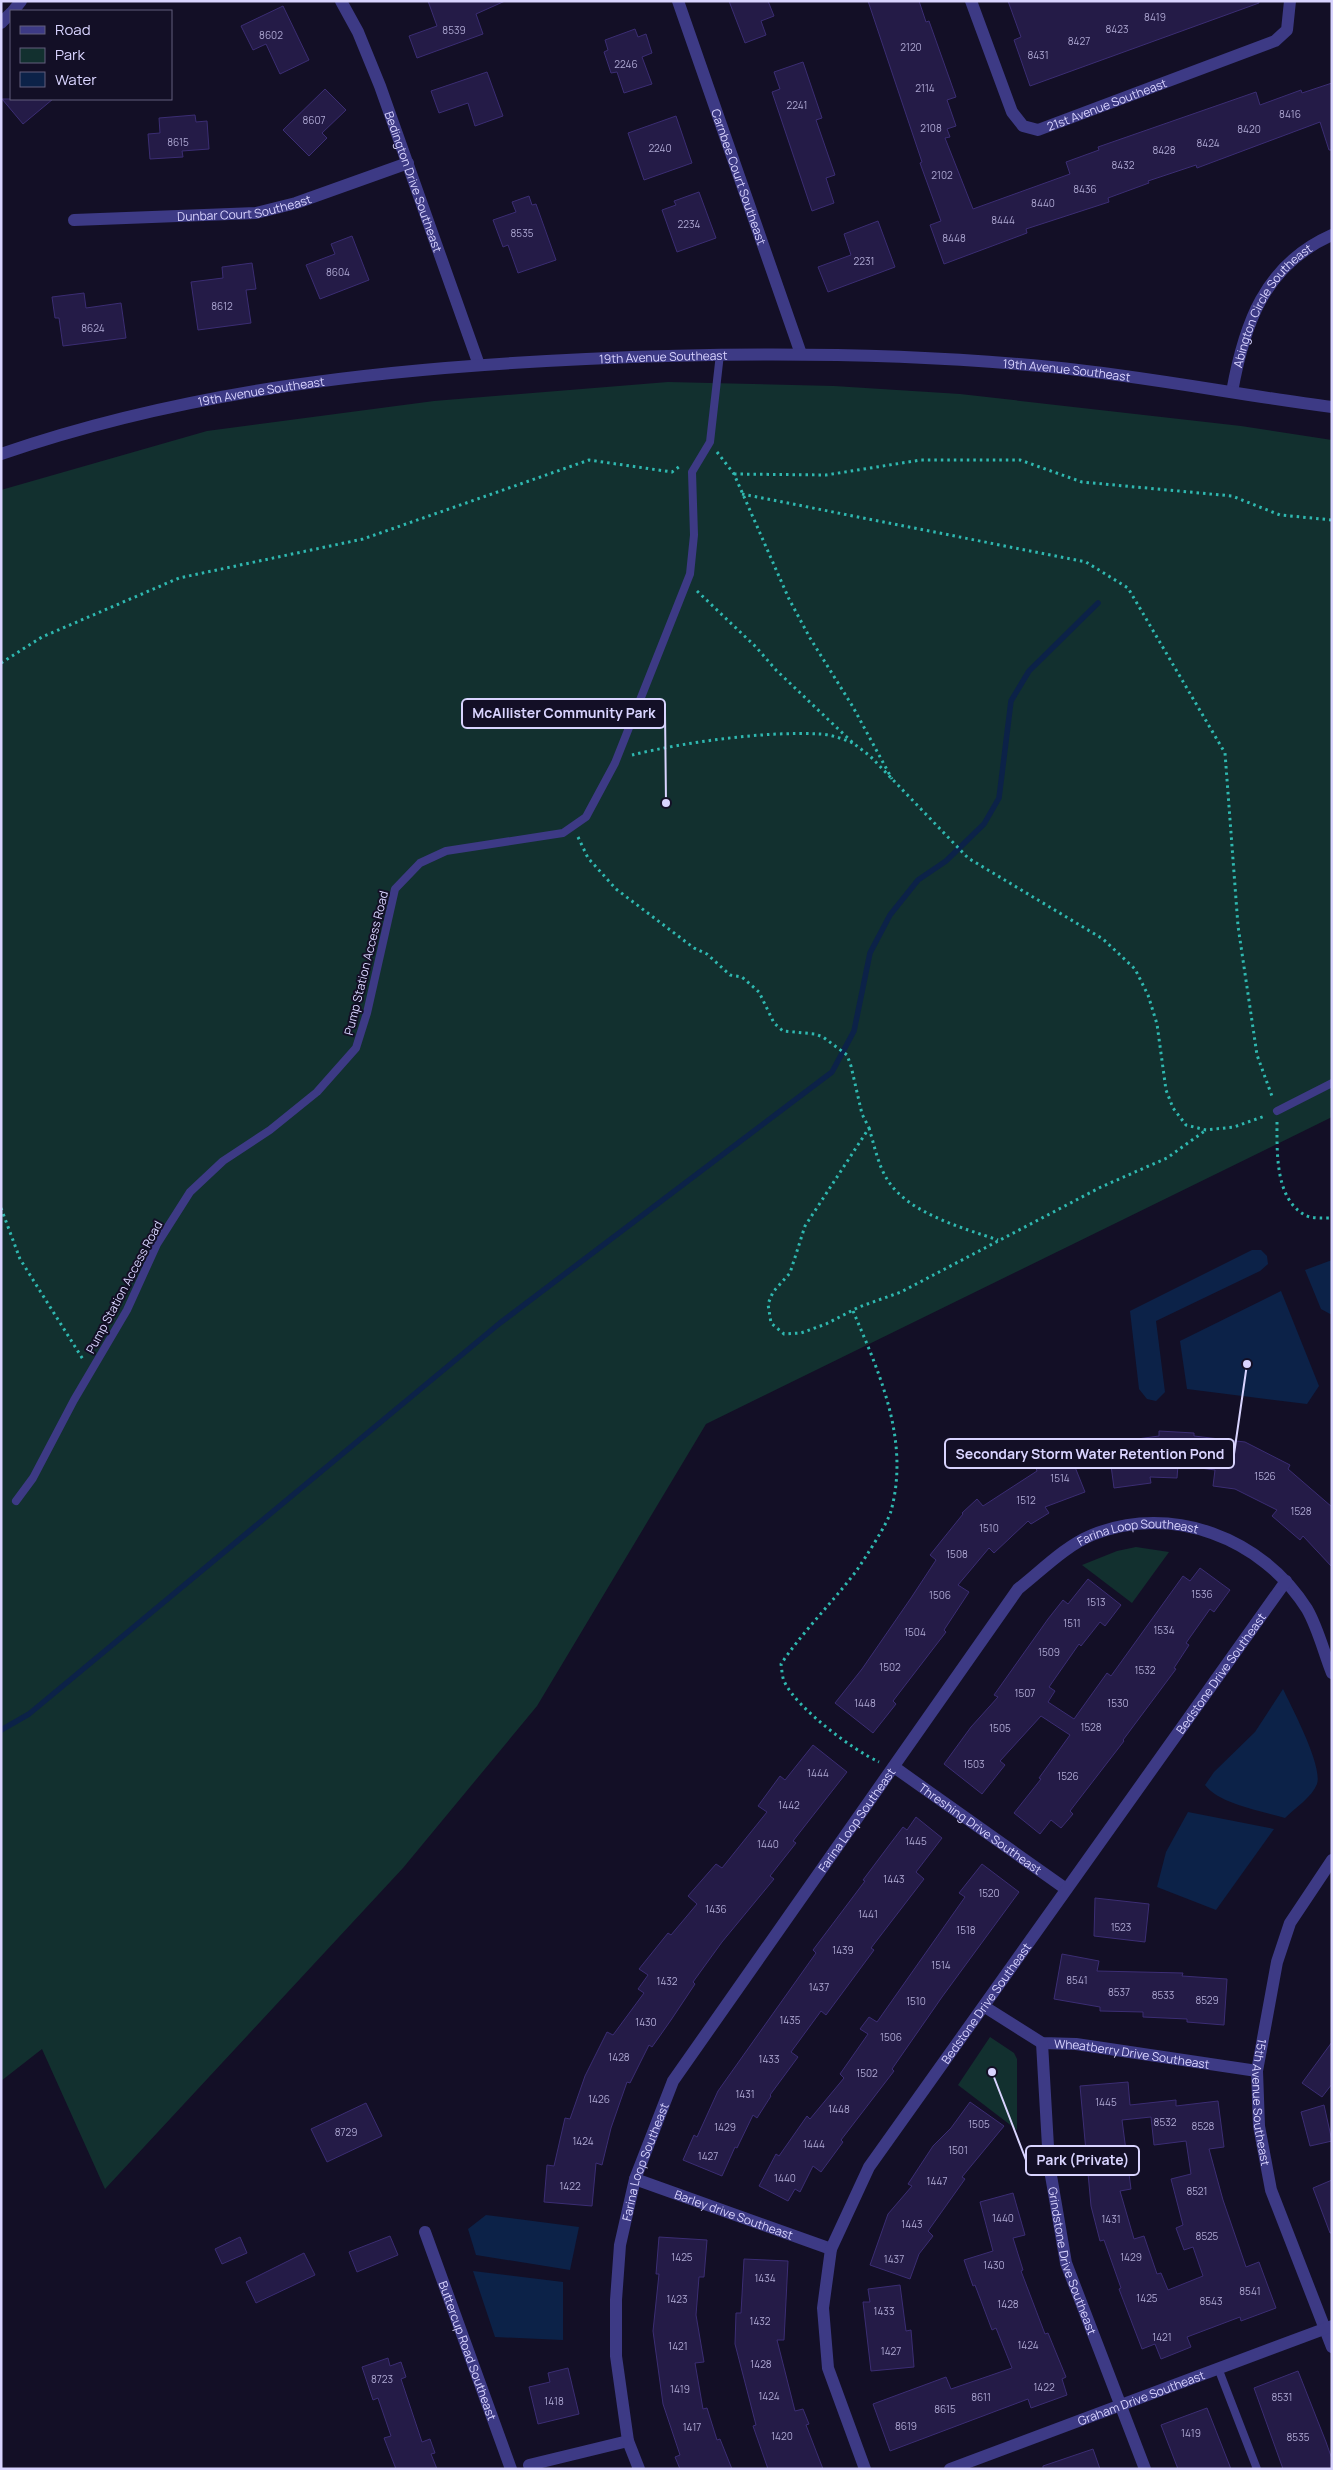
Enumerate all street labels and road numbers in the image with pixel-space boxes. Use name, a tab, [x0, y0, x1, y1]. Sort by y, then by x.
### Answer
street label: 21st Avenue Southeast	[1044, 74, 1169, 134]
street label: Carnbee Court Southeast	[708, 106, 771, 247]
street label: Bedington Drive Southeast	[381, 109, 447, 255]
street label: Dunbar Court Southeast	[177, 190, 314, 225]
street label: Abington Circle Southeast	[1229, 239, 1315, 369]
street label: 19th Avenue Southeast	[599, 346, 728, 367]
street label: 19th Avenue Southeast	[1002, 354, 1132, 385]
street label: 19th Avenue Southeast	[196, 372, 326, 410]
street label: Pump Station Access Road	[340, 889, 392, 1037]
street label: Pump Station Access Road	[82, 1218, 166, 1356]
street label: Farina Loop Southeast	[1074, 1515, 1201, 1549]
street label: Bedstone Drive Southeast	[1172, 1609, 1270, 1737]
street label: Farina Loop Southeast	[814, 1764, 899, 1875]
street label: Threshing Drive Southeast	[915, 1779, 1046, 1878]
street label: Bedstone Drive Southeast	[937, 1939, 1035, 2067]
street label: Wheatberry Drive Southeast	[1054, 2035, 1211, 2072]
street label: 15th Avenue Southeast	[1248, 2037, 1275, 2167]
street label: Farina Loop Southeast	[617, 2100, 672, 2223]
street label: Barley drive Southeast	[672, 2185, 796, 2243]
street label: Grindstone Drive Southeast	[1045, 2185, 1101, 2337]
street label: Buttercup Road Southeast	[435, 2278, 501, 2423]
street label: Graham Drive Southeast	[1075, 2366, 1207, 2429]

